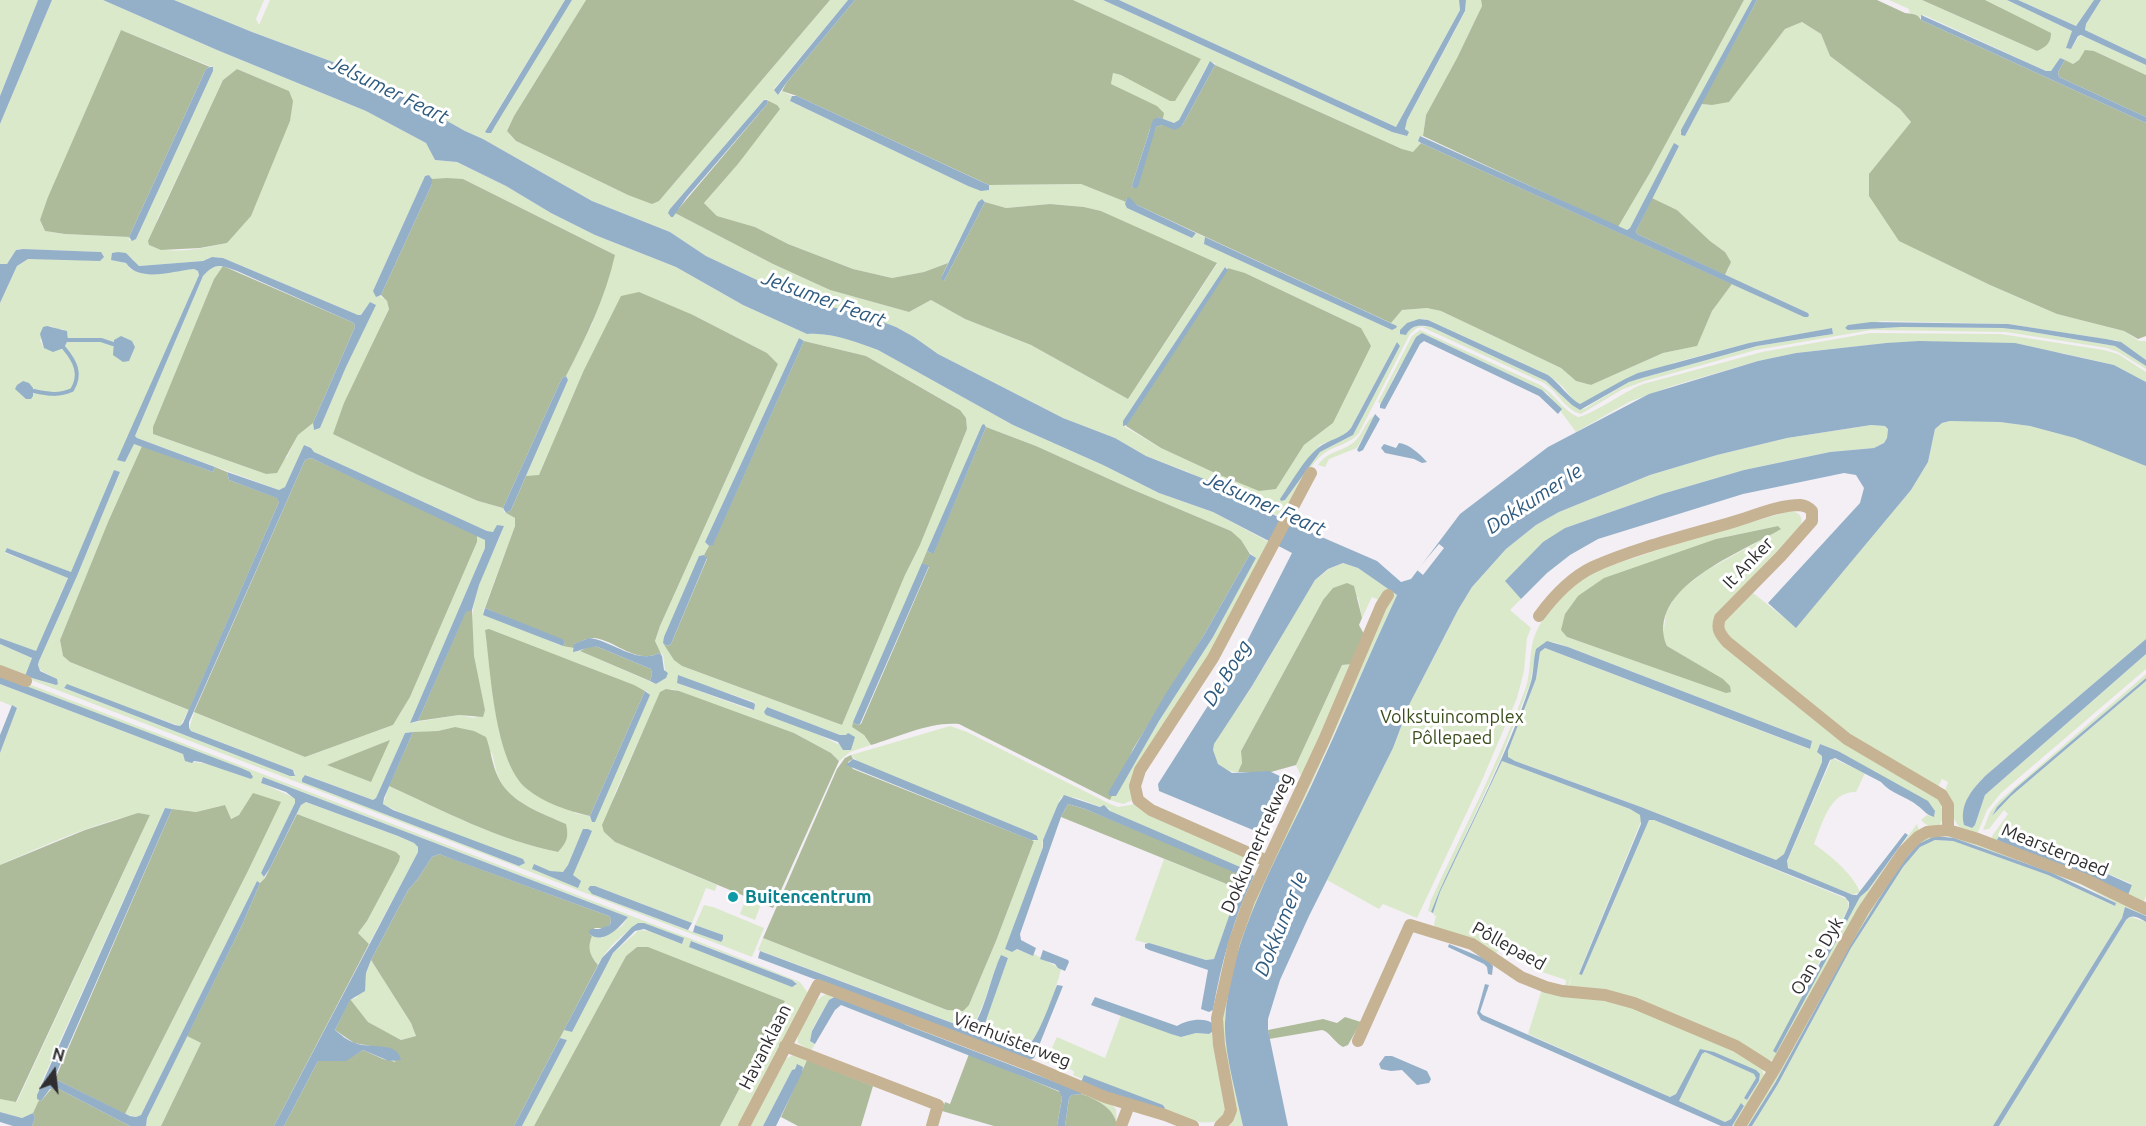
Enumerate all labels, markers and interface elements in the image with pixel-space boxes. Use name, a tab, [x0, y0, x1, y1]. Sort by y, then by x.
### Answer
water label: Jelsumer Feart	[325, 51, 453, 129]
water label: Jelsumer Feart	[759, 266, 889, 332]
water label: Dokkumer Ie	[1481, 459, 1587, 539]
water label: Jelsumer Feart	[1201, 467, 1329, 541]
street label: It Anker	[1718, 533, 1778, 593]
water label: De Boeg	[1198, 636, 1256, 710]
park label: Volkstuincomplex Pôllepaed	[1380, 706, 1524, 748]
street label: Dokkumertrekweg	[1216, 770, 1298, 916]
street label: Mearsterpaed	[1998, 819, 2112, 881]
water label: Dokkumer Ie	[1249, 868, 1313, 980]
place label: Buitencentrum	[745, 886, 871, 908]
marker: Buitencentrum	[726, 890, 740, 904]
street label: Oan 'e Dyk	[1786, 913, 1848, 999]
street label: Pôllepaed	[1468, 917, 1550, 975]
street label: Havanklaan	[734, 1001, 796, 1093]
street label: Vierhuisterweg	[950, 1008, 1074, 1072]
north arrow	[24, 1042, 84, 1102]
text: N	[51, 1044, 67, 1065]

